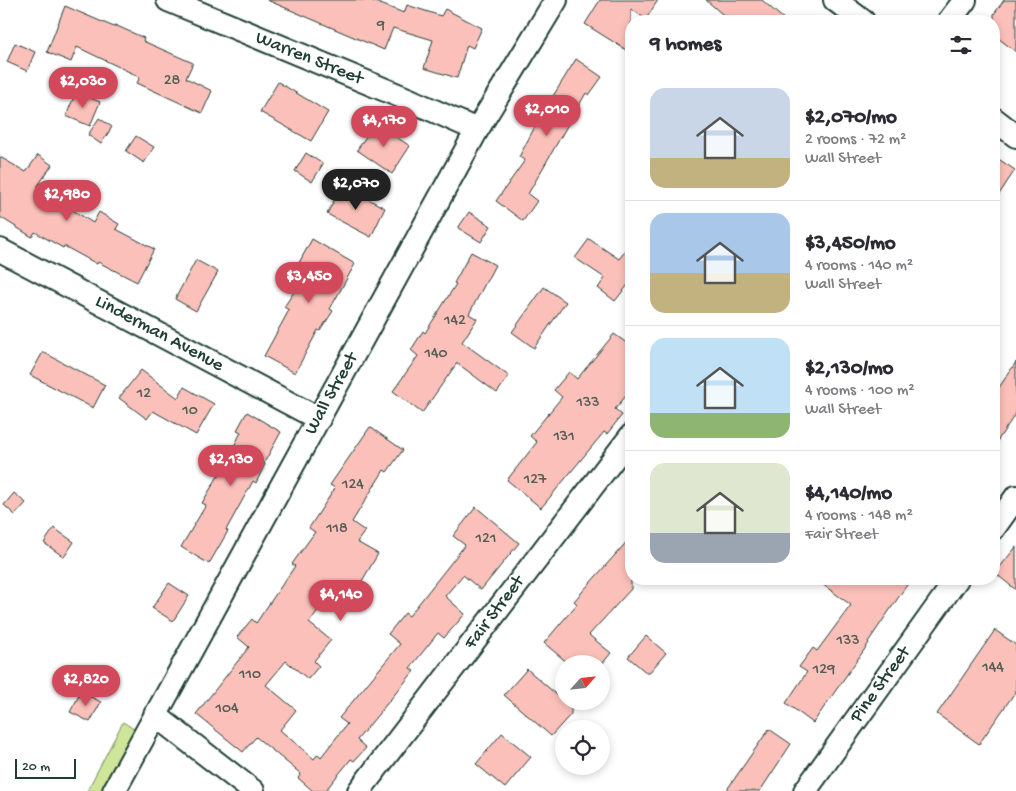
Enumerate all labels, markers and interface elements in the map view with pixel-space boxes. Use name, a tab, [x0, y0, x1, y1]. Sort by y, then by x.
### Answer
house number: 9	[376, 17, 385, 36]
street label: Warren Street	[252, 27, 368, 92]
icon: filters	[947, 31, 975, 59]
text: 9 homes	[650, 33, 721, 58]
pin: $2,030	[42, 66, 124, 109]
house number: 28	[164, 72, 181, 91]
text: $2,030	[60, 73, 106, 92]
pin: $2,010	[506, 94, 588, 137]
text: $2,010	[525, 101, 569, 120]
pin: $4,170	[343, 106, 425, 148]
text: $2,070/mo	[805, 106, 897, 131]
icon: home	[690, 108, 750, 168]
text: $4,170	[362, 112, 406, 131]
text: 2 rooms · 72 m²	[805, 131, 906, 150]
text: Wall Street	[805, 150, 881, 169]
pin: $2,070	[315, 168, 397, 211]
text: $2,070	[333, 175, 379, 194]
pin: $2,980	[26, 180, 108, 222]
text: $2,980	[44, 186, 90, 205]
text: $3,450/mo	[805, 232, 896, 257]
icon: home	[690, 233, 750, 293]
text: 4 rooms · 140 m²	[805, 257, 913, 276]
pin: $3,450	[268, 262, 350, 304]
text: $3,450	[286, 268, 332, 287]
text: Wall Street	[805, 276, 881, 295]
street label: Linderman Avenue	[91, 290, 227, 378]
house number: 142	[443, 312, 466, 331]
house number: 140	[423, 345, 448, 364]
street label: Wall Street	[300, 347, 365, 439]
text: $2,130/mo	[805, 357, 893, 382]
icon: home	[690, 358, 750, 418]
text: 4 rooms · 100 m²	[805, 382, 915, 401]
house number: 12	[136, 385, 151, 404]
house number: 133	[575, 394, 600, 413]
text: Wall Street	[805, 401, 881, 420]
house number: 10	[181, 402, 198, 421]
house number: 131	[552, 428, 575, 447]
pin: $2,130	[190, 444, 272, 487]
text: $2,130	[209, 451, 253, 470]
house number: 127	[523, 471, 547, 490]
house number: 124	[341, 476, 364, 495]
text: $4,140/mo	[805, 482, 892, 507]
icon: home	[690, 483, 750, 543]
text: 4 rooms · 148 m²	[805, 507, 913, 526]
house number: 118	[325, 520, 348, 539]
text: Fair Street	[805, 526, 878, 545]
house number: 121	[475, 530, 496, 549]
street label: Fair Street	[459, 570, 531, 655]
pin: $4,140	[300, 580, 382, 622]
text: $4,140	[320, 586, 362, 605]
house number: 133	[835, 632, 860, 651]
street label: Pine Street	[845, 641, 918, 728]
north arrow	[555, 655, 610, 710]
map controls	[555, 655, 610, 775]
house number: 144	[981, 659, 1004, 678]
house number: 129	[812, 661, 835, 680]
pin: $2,820	[45, 664, 127, 707]
house number: 110	[238, 666, 261, 685]
text: $2,820	[63, 671, 109, 690]
house number: 104	[214, 700, 239, 719]
button: locate	[555, 720, 610, 775]
scale bar	[15, 756, 76, 779]
text: 20 m	[22, 759, 50, 776]

